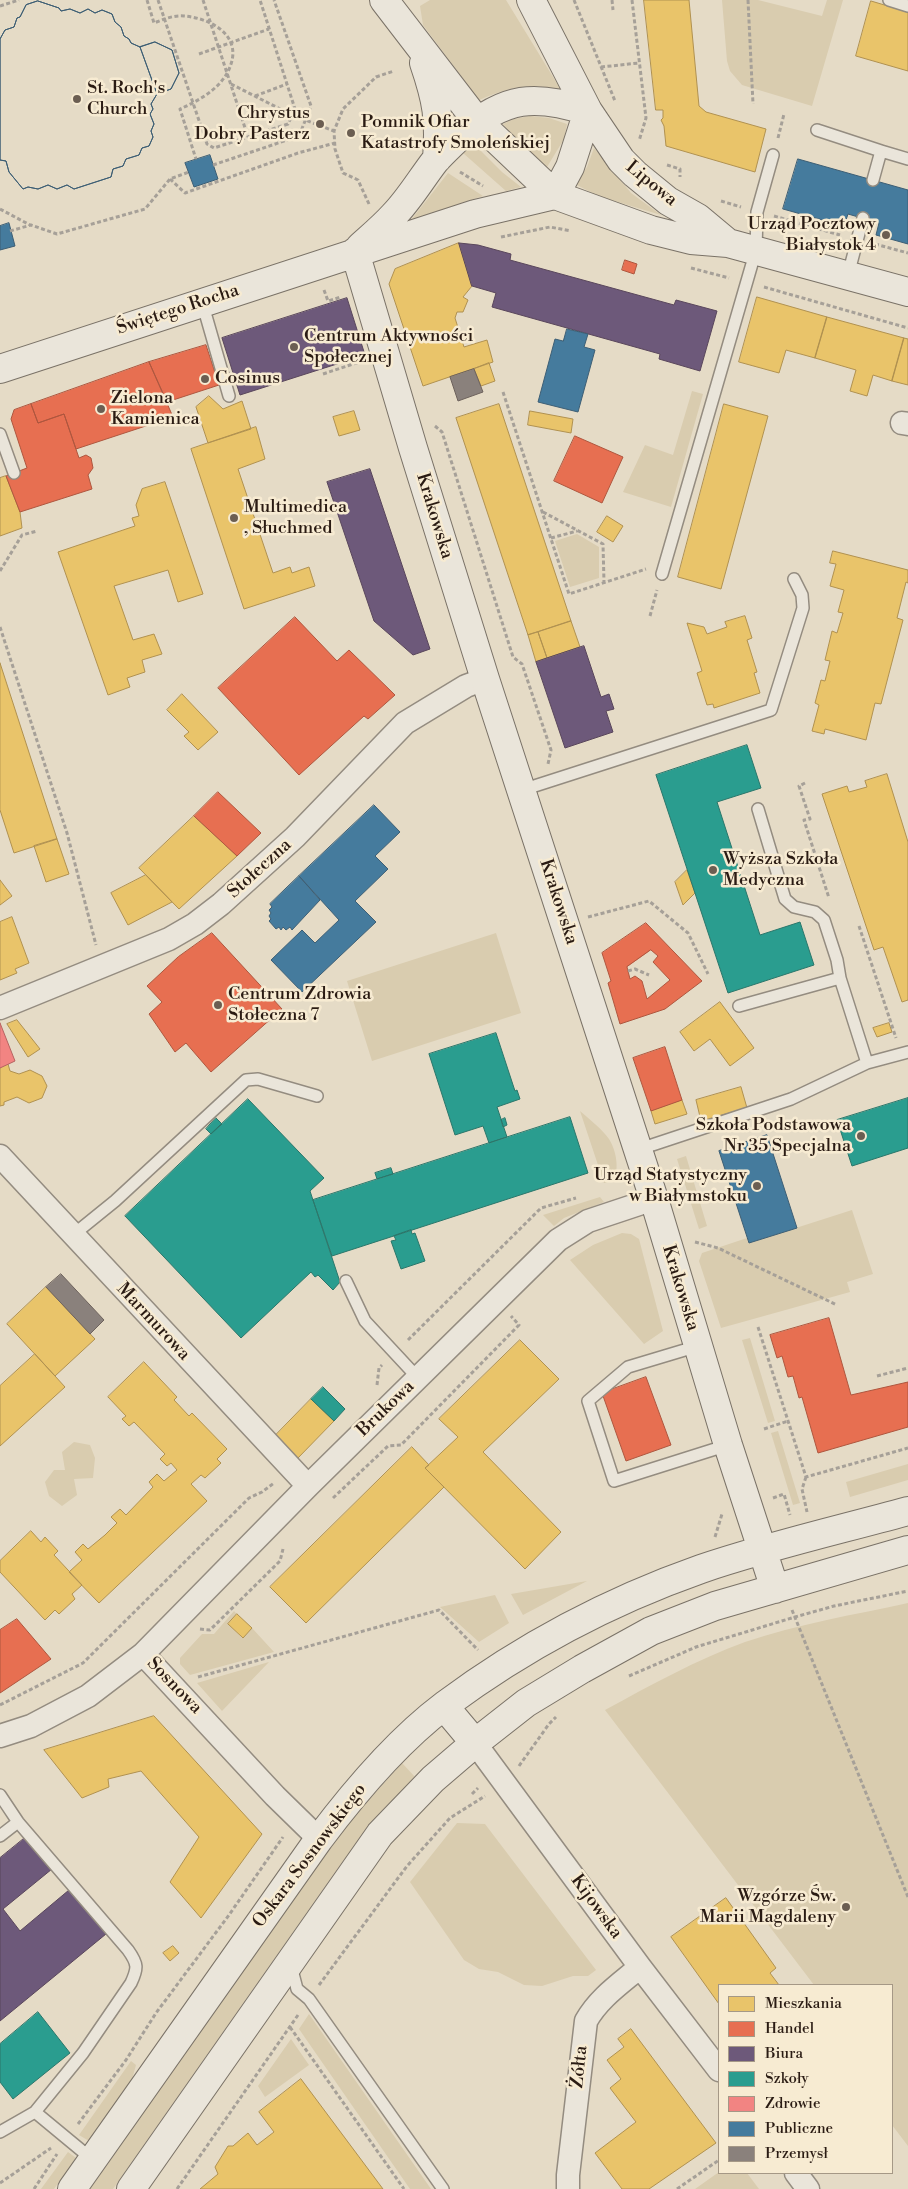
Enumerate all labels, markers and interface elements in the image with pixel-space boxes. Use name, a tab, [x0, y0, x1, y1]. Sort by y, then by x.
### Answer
place label: St. Roch's Church	[87, 78, 165, 120]
marker: St. Roch's Church	[71, 93, 83, 105]
place label: Chrystus Dobry Pasterz	[195, 103, 310, 146]
place label: Pomnik Ofiar Katastrofy Smoleńskiej	[361, 112, 550, 154]
marker: Chrystus Dobry Pasterz	[314, 118, 326, 130]
marker: Pomnik Ofiar Katastrofy Smoleńskiej	[345, 127, 357, 139]
street label: Lipowa	[621, 157, 681, 211]
place label: Urząd Pocztowy Białystok 4	[748, 214, 876, 256]
marker: Urząd Pocztowy Białystok 4	[880, 229, 892, 241]
street label: Świętego Rocha	[114, 280, 242, 340]
place label: Centrum Aktywności Społecznej	[304, 326, 474, 368]
marker: Centrum Aktywności Społecznej	[288, 341, 300, 353]
place label: Cosinus	[215, 368, 280, 390]
marker: Cosinus	[199, 373, 211, 385]
place label: Zielona Kamienica	[111, 388, 200, 430]
marker: Zielona Kamienica	[95, 403, 107, 415]
street label: Krakowska	[411, 471, 457, 561]
place label: Multimedica , Słuchmed	[244, 497, 347, 540]
marker: Multimedica , Słuchmed	[228, 512, 240, 524]
street label: Stołeczna	[224, 835, 296, 903]
place label: Wyższa Szkoła Medyczna	[723, 849, 838, 892]
street label: Krakowska	[534, 857, 582, 947]
marker: Wyższa Szkoła Medyczna	[707, 864, 719, 876]
place label: Centrum Zdrowia Stołeczna 7	[228, 984, 371, 1026]
marker: Centrum Zdrowia Stołeczna 7	[212, 999, 224, 1011]
place label: Szkoła Podstawowa Nr 35 Specjalna	[696, 1115, 851, 1158]
marker: Szkoła Podstawowa Nr 35 Specjalna	[855, 1130, 867, 1142]
place label: Urząd Statystyczny w Białymstoku	[594, 1165, 747, 1208]
marker: Urząd Statystyczny w Białymstoku	[751, 1180, 763, 1192]
street label: Krakowska	[657, 1243, 703, 1333]
street label: Marmurowa	[112, 1279, 194, 1365]
street label: Brukowa	[353, 1376, 419, 1442]
street label: Sosnowa	[142, 1653, 206, 1719]
street label: Oskara Sosnowskiego	[249, 1780, 371, 1932]
street label: Kijowska	[565, 1871, 627, 1943]
place label: Wzgórze Św. Marii Magdaleny	[700, 1886, 836, 1928]
marker: Wzgórze Św. Marii Magdaleny	[840, 1901, 852, 1913]
legend	[718, 1984, 893, 2174]
text: Mieszkania	[765, 1994, 842, 2013]
text: Handel	[765, 2019, 814, 2038]
text: Biura	[765, 2044, 803, 2063]
street label: Żółta	[567, 2045, 593, 2089]
text: Szkoły	[765, 2069, 809, 2088]
text: Zdrowie	[765, 2094, 821, 2113]
text: Publiczne	[765, 2119, 833, 2138]
text: Przemysł	[765, 2144, 828, 2163]

